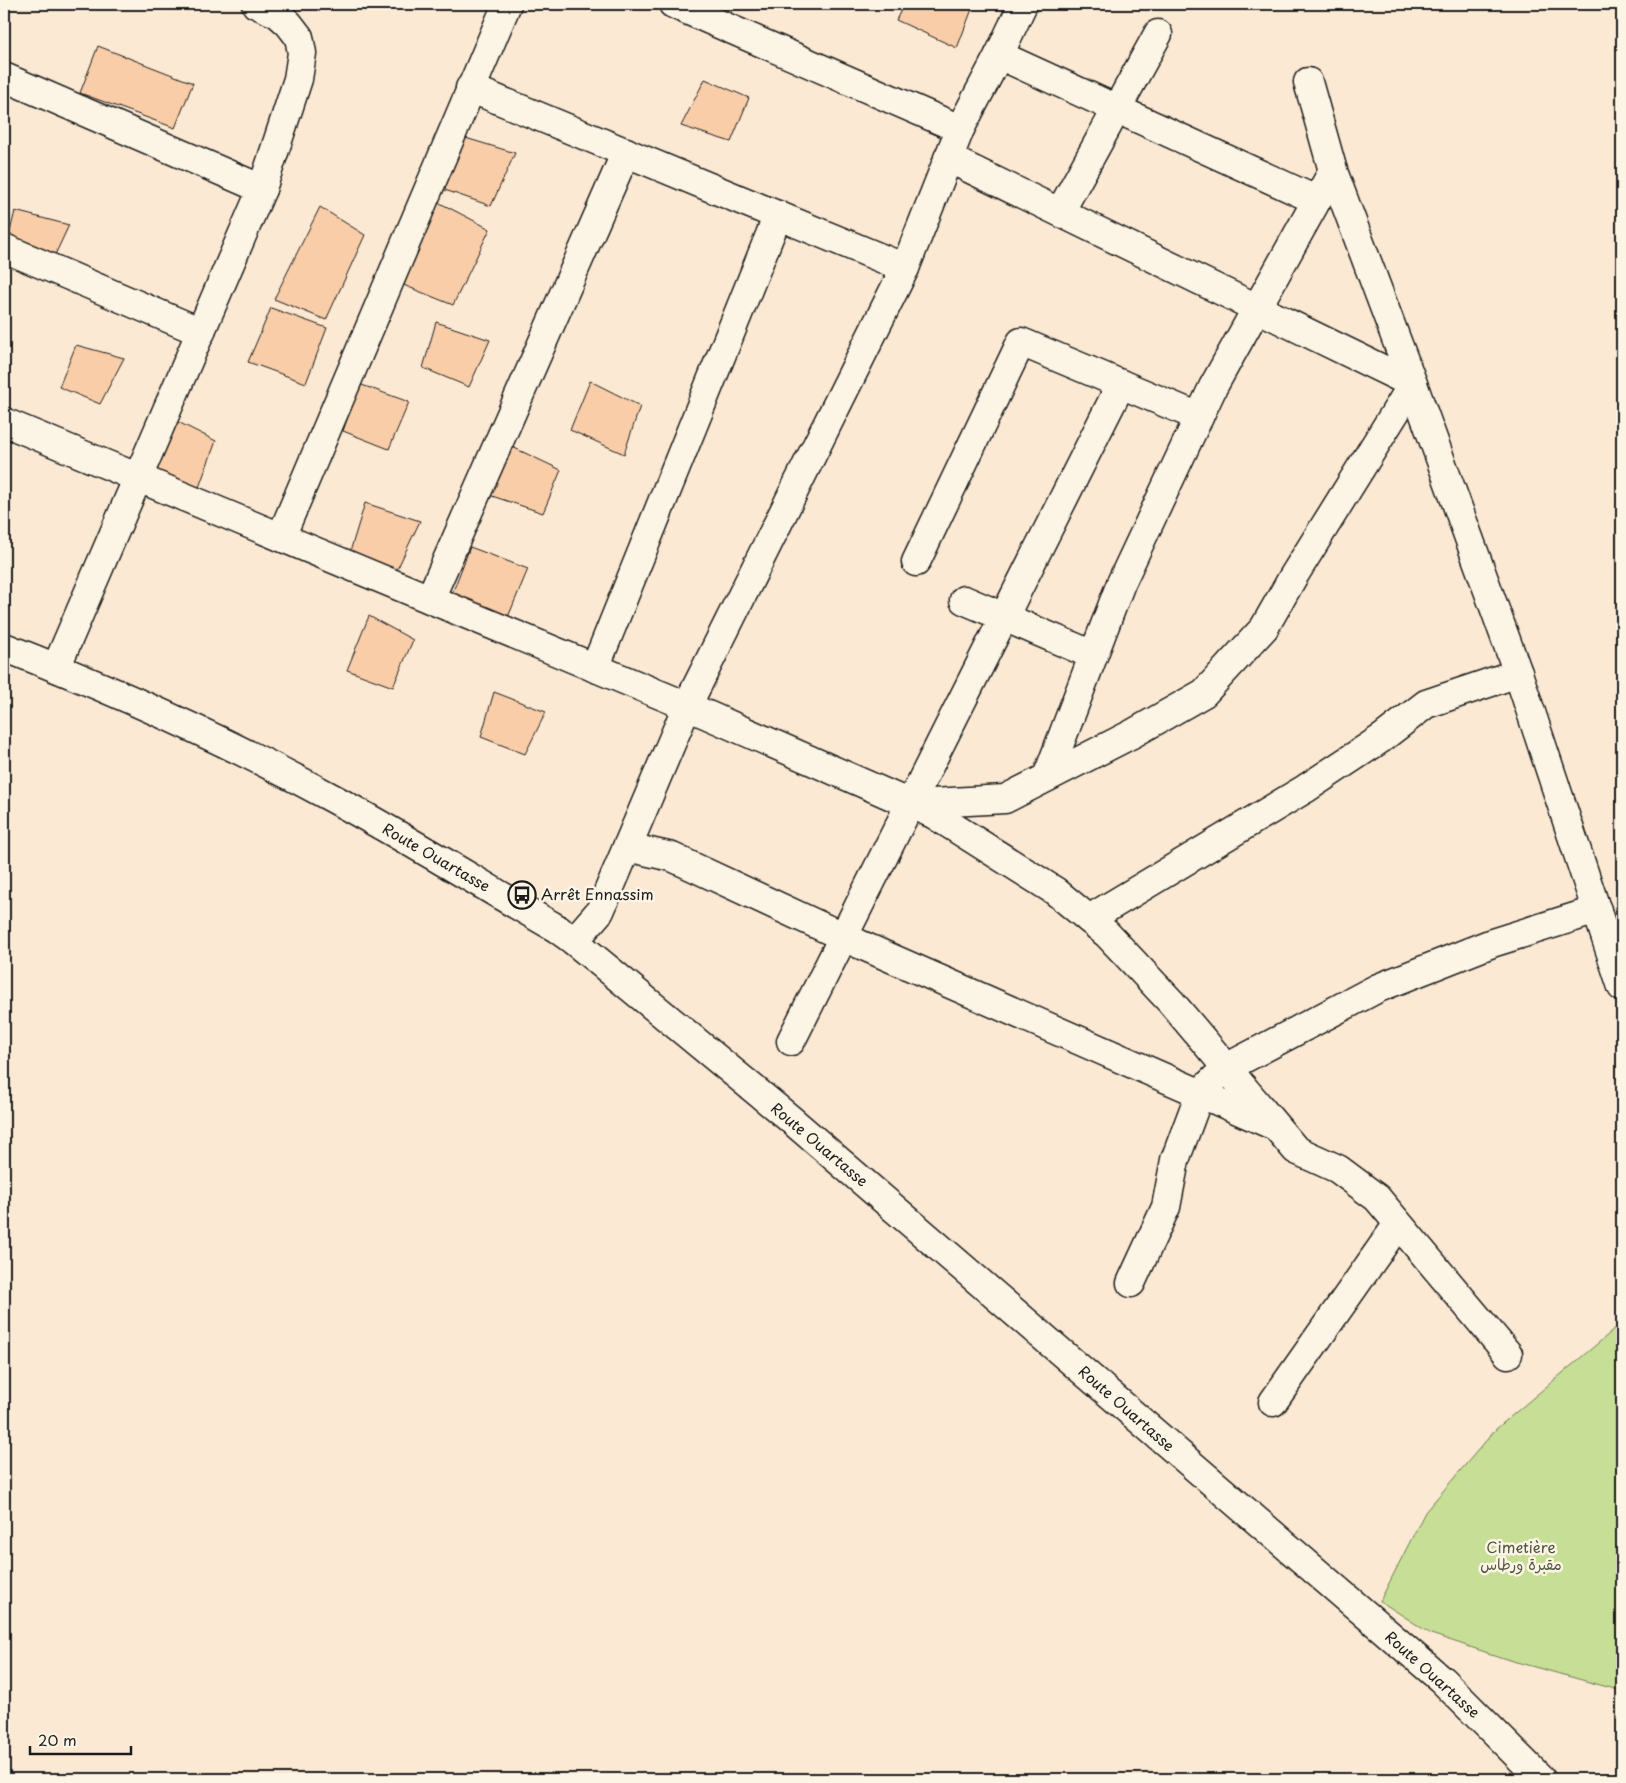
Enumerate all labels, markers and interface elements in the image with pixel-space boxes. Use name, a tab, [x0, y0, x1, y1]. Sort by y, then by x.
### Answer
street label: Route Ouartasse	[379, 816, 495, 897]
bus stop icon: Arrêt Ennassim	[507, 880, 537, 910]
place label: Arrêt Ennassim	[541, 882, 654, 905]
street label: Route Ouartasse	[766, 1096, 874, 1192]
street label: Route Ouartasse	[1074, 1359, 1180, 1456]
park label: Cimetière مقبرة ورطاس	[1480, 1535, 1562, 1575]
street label: Route Ouartasse	[1380, 1625, 1486, 1723]
scale bar	[30, 1723, 131, 1755]
text: 20 m	[38, 1728, 77, 1751]

